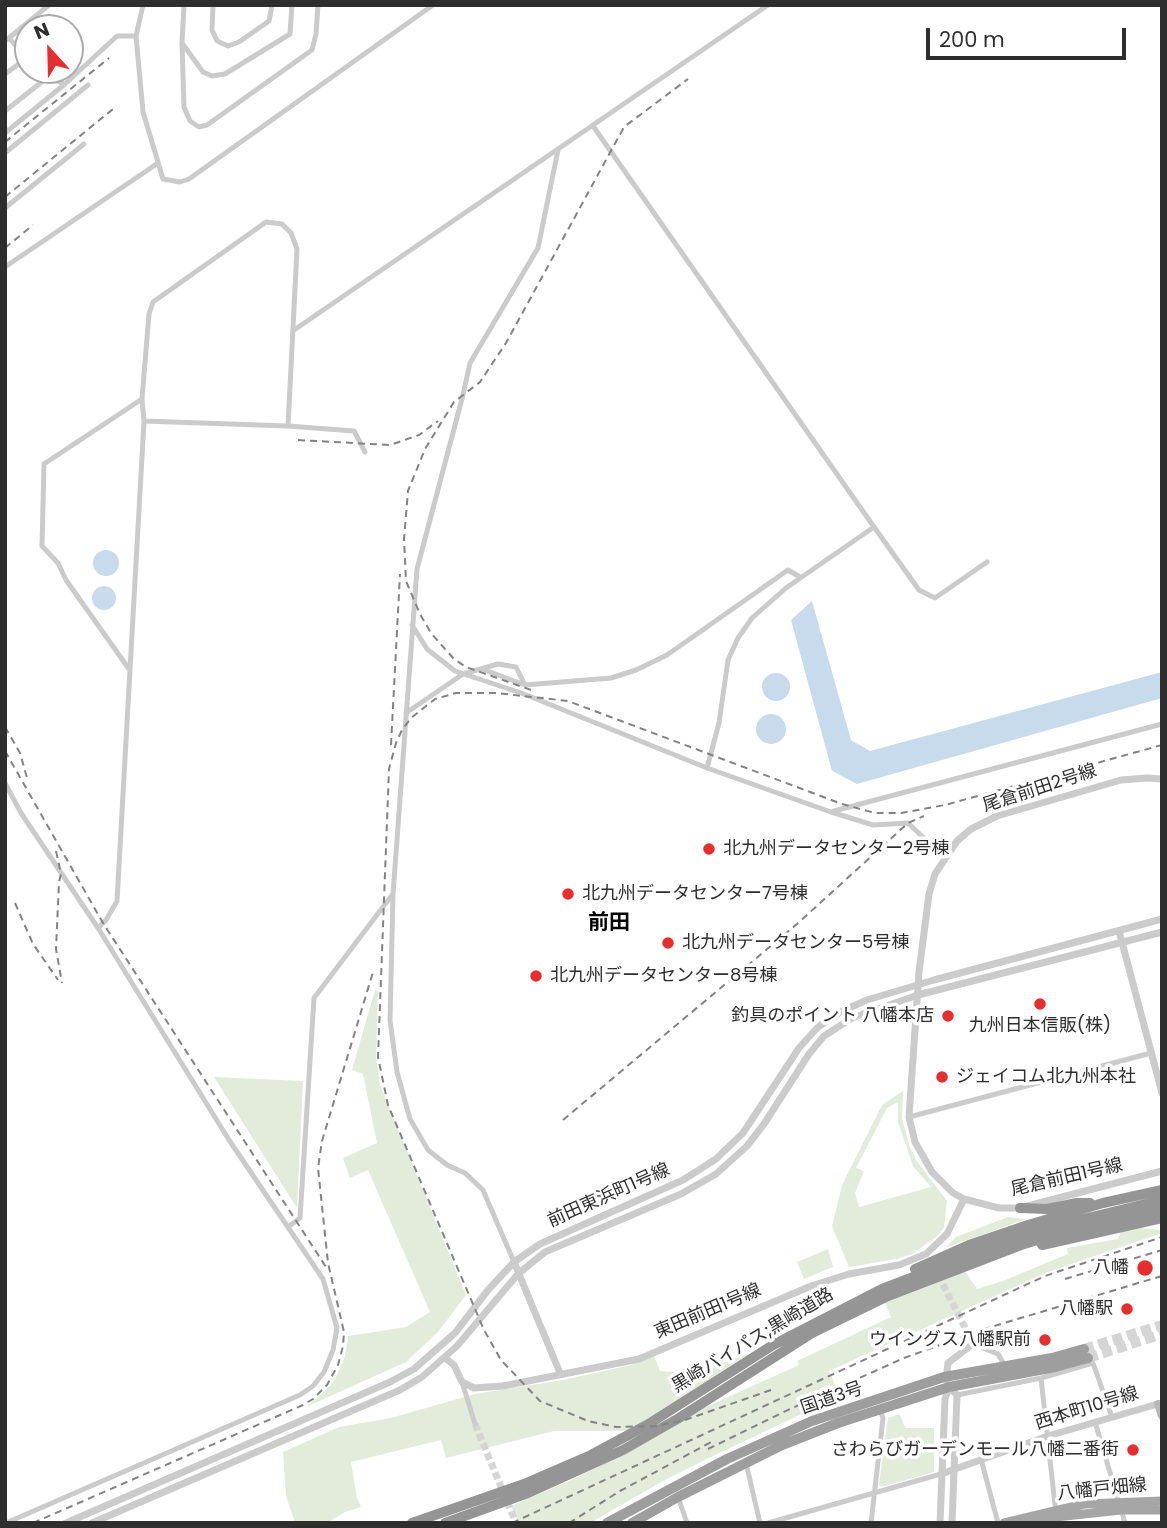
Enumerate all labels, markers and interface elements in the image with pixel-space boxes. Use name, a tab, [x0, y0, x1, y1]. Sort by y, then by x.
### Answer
north arrow	[14, 14, 84, 84]
scale bar	[929, 14, 1128, 58]
text: N	[30, 16, 53, 46]
text: 200 m	[939, 25, 1005, 54]
street label: 尾倉前田2号線	[980, 760, 1100, 818]
place label: 北九州データセンター2号棟	[723, 838, 949, 860]
marker: 北九州データセンター2号棟	[701, 841, 717, 857]
place label: 北九州データセンター7号棟	[582, 883, 808, 905]
marker: 北九州データセンター7号棟	[560, 886, 576, 902]
district label: 前田	[588, 911, 630, 937]
place label: 北九州データセンター5号棟	[682, 932, 909, 954]
marker: 北九州データセンター5号棟	[660, 935, 676, 951]
place label: 北九州データセンター8号棟	[550, 965, 777, 987]
marker: 北九州データセンター8号棟	[528, 968, 544, 984]
marker: 九州日本信販(株)	[1032, 996, 1048, 1012]
place label: 釣具のポイント 八幡本店	[731, 1005, 934, 1027]
marker: 釣具のポイント 八幡本店	[940, 1008, 956, 1024]
place label: 九州日本信販(株)	[969, 1015, 1111, 1037]
place label: ジェイコム北九州本社	[956, 1066, 1136, 1088]
marker: ジェイコム北九州本社	[934, 1069, 950, 1085]
street label: 尾倉前田1号線	[1009, 1155, 1125, 1201]
street label: 前田東浜町1号線	[544, 1159, 674, 1233]
place label: 八幡	[1093, 1257, 1129, 1279]
marker: 八幡	[1135, 1258, 1155, 1278]
street label: 東田前田1号線	[651, 1280, 765, 1344]
street label: 黒崎バイパス;黒崎道路	[668, 1284, 838, 1398]
place label: 八幡駅	[1059, 1298, 1113, 1320]
marker: 八幡駅	[1119, 1301, 1135, 1317]
place label: ウイングス八幡駅前	[869, 1329, 1031, 1351]
marker: ウイングス八幡駅前	[1037, 1332, 1053, 1348]
street label: 国道3号	[798, 1378, 866, 1420]
street label: 西本町10号線	[1033, 1383, 1141, 1435]
place label: さわらびガーデンモール八幡二番街	[831, 1439, 1119, 1461]
marker: さわらびガーデンモール八幡二番街	[1125, 1442, 1141, 1458]
street label: 八幡戸畑線	[1056, 1475, 1148, 1505]

